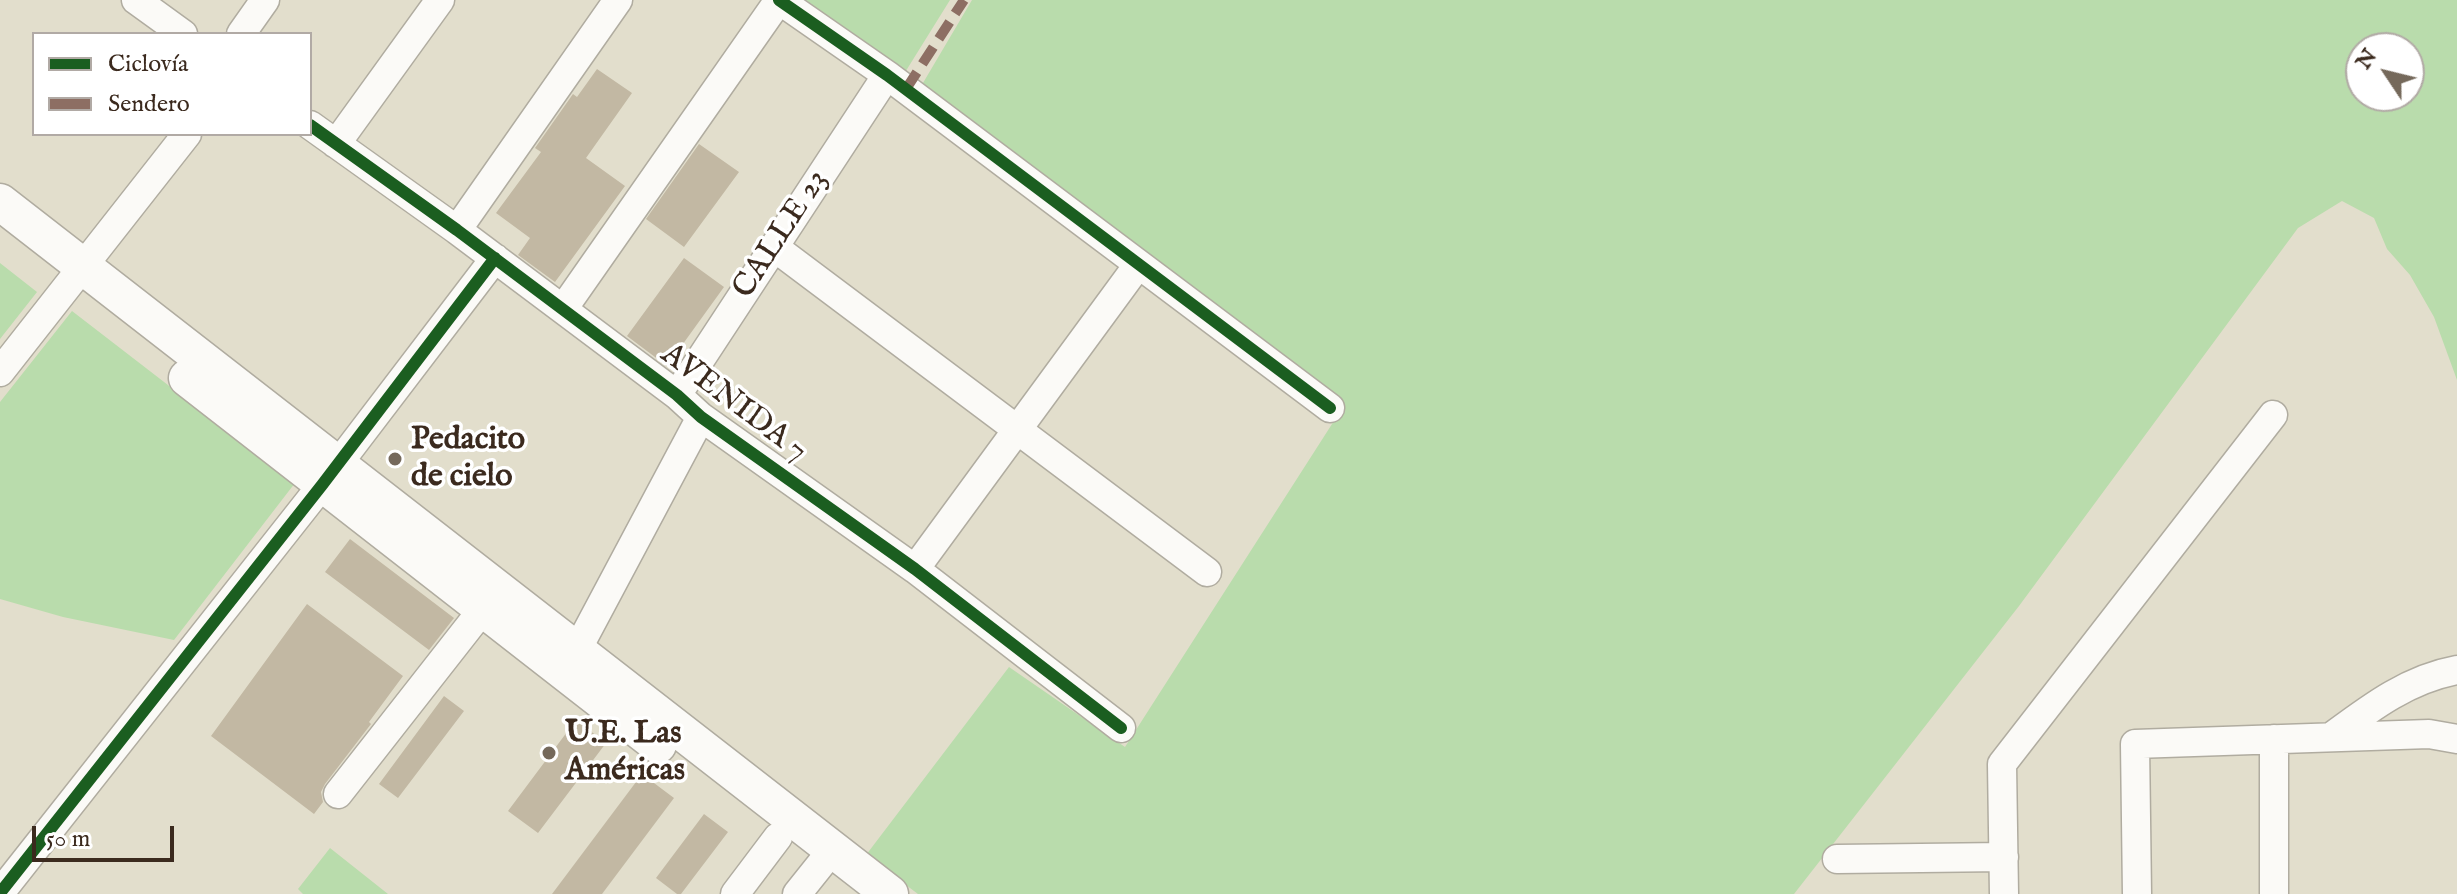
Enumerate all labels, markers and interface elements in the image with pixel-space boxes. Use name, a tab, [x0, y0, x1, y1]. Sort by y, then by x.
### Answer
legend	[32, 32, 312, 136]
north arrow	[2345, 32, 2425, 112]
text: N	[2350, 44, 2384, 75]
text: Ciclovía	[108, 49, 188, 80]
text: Sendero	[108, 89, 190, 120]
street label: CALLE 23	[726, 163, 838, 307]
street label: AVENIDA 7	[652, 336, 814, 472]
place label: Pedacito de cielo	[411, 422, 525, 497]
marker: Pedacito de cielo	[386, 450, 404, 468]
place label: U.E. Las Américas	[565, 716, 685, 791]
marker: U.E. Las Américas	[540, 744, 558, 762]
scale bar	[36, 810, 178, 860]
text: 50 m	[46, 824, 90, 855]

